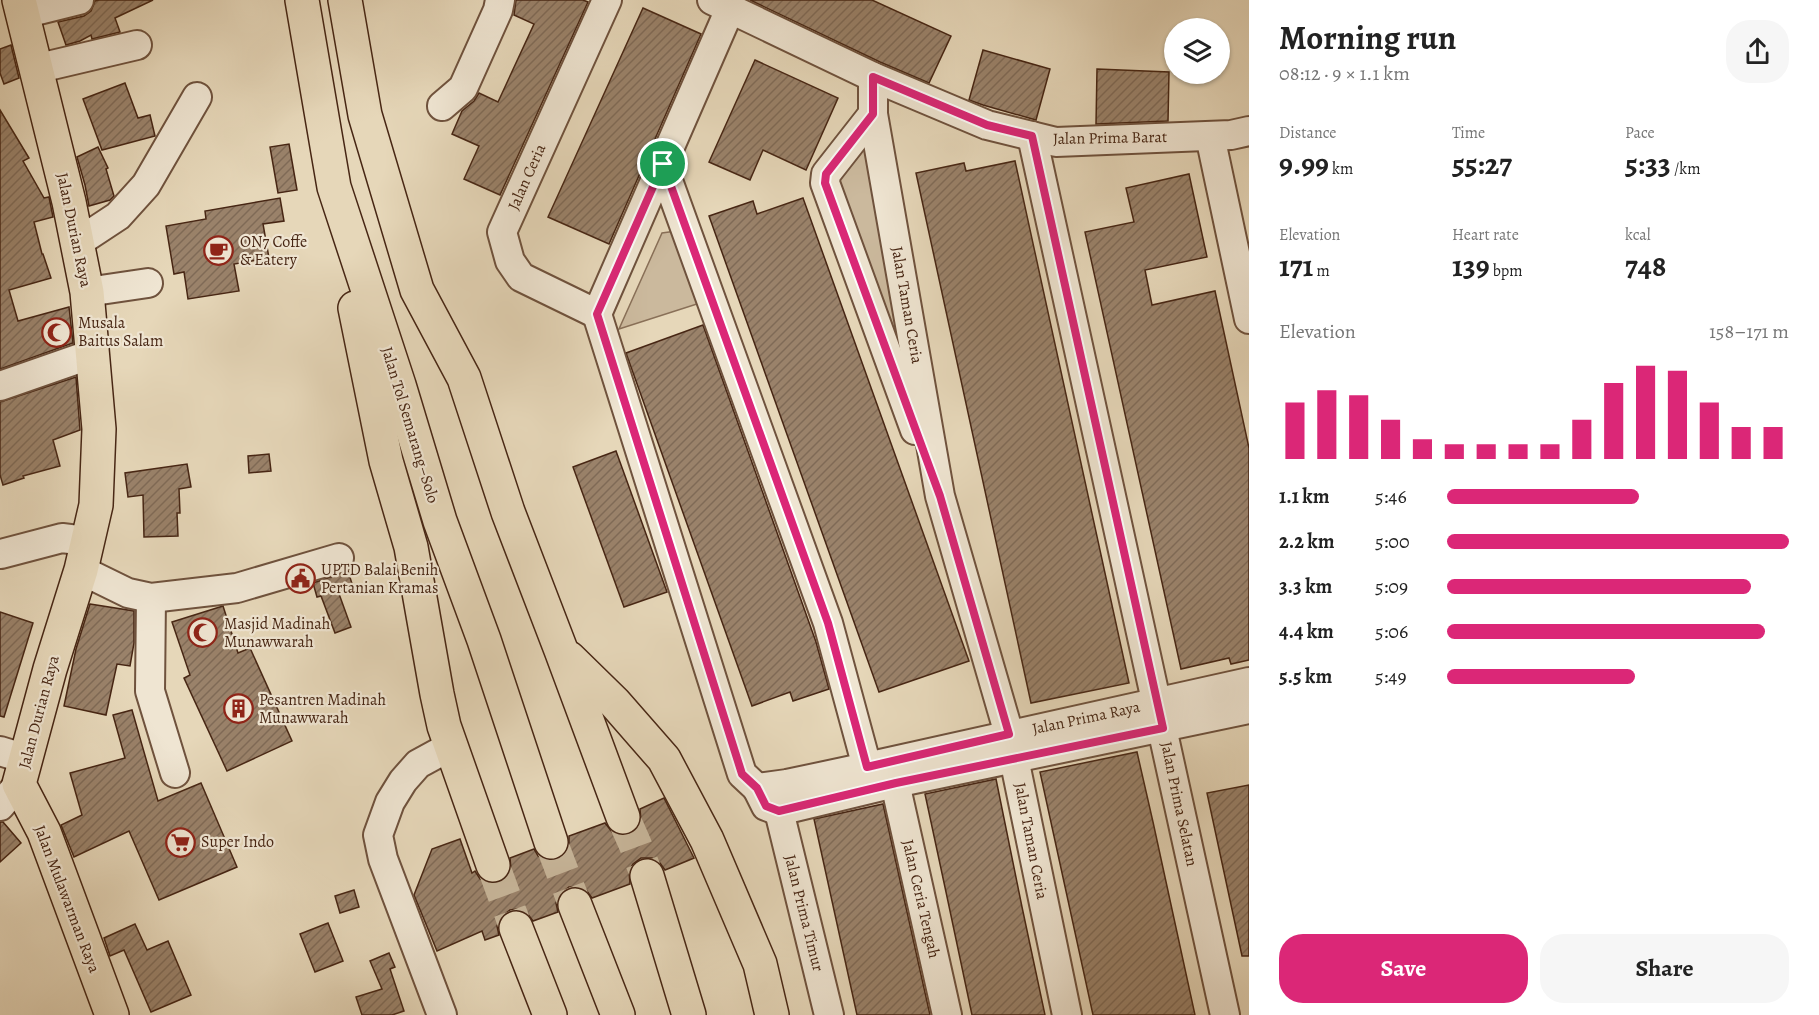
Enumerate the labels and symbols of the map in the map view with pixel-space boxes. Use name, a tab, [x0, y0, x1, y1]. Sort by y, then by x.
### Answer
street label: Jalan Prima Barat	[1053, 126, 1167, 150]
pin	[637, 138, 688, 189]
street label: Jalan Ceria	[503, 140, 552, 214]
street label: Jalan Durian Raya	[51, 171, 97, 290]
place label: ON7 Coffe & Eatery	[240, 231, 307, 271]
cafe icon: ON7 Coffe & Eatery	[203, 235, 235, 267]
street label: Jalan Taman Ceria	[886, 245, 928, 366]
place label: Musala Baitus Salam	[78, 312, 163, 352]
mosque icon: Musala Baitus Salam	[41, 316, 73, 348]
street label: Jalan Tol Semarang–Solo	[376, 344, 444, 506]
place label: UPTD Balai Benih Pertanian Kramas	[321, 559, 439, 599]
public building icon: UPTD Balai Benih Pertanian Kramas	[284, 563, 316, 595]
place label: Masjid Madinah Munawwarah	[224, 613, 331, 653]
mosque icon: Masjid Madinah Munawwarah	[187, 617, 219, 649]
street label: Jalan Durian Raya	[13, 652, 65, 771]
place label: Pesantren Madinah Munawwarah	[259, 689, 386, 729]
building icon: Pesantren Madinah Munawwarah	[222, 693, 254, 725]
street label: Jalan Prima Raya	[1030, 696, 1142, 740]
street label: Jalan Prima Selatan	[1155, 740, 1203, 869]
street label: Jalan Taman Ceria	[1009, 781, 1053, 902]
street label: Jalan Mulawarman Raya	[29, 822, 106, 977]
supermarket icon: Super Indo	[164, 826, 196, 858]
place label: Super Indo	[201, 831, 274, 853]
street label: Jalan Ceria Tengah	[897, 838, 945, 961]
street label: Jalan Prima Timur	[779, 852, 829, 974]

